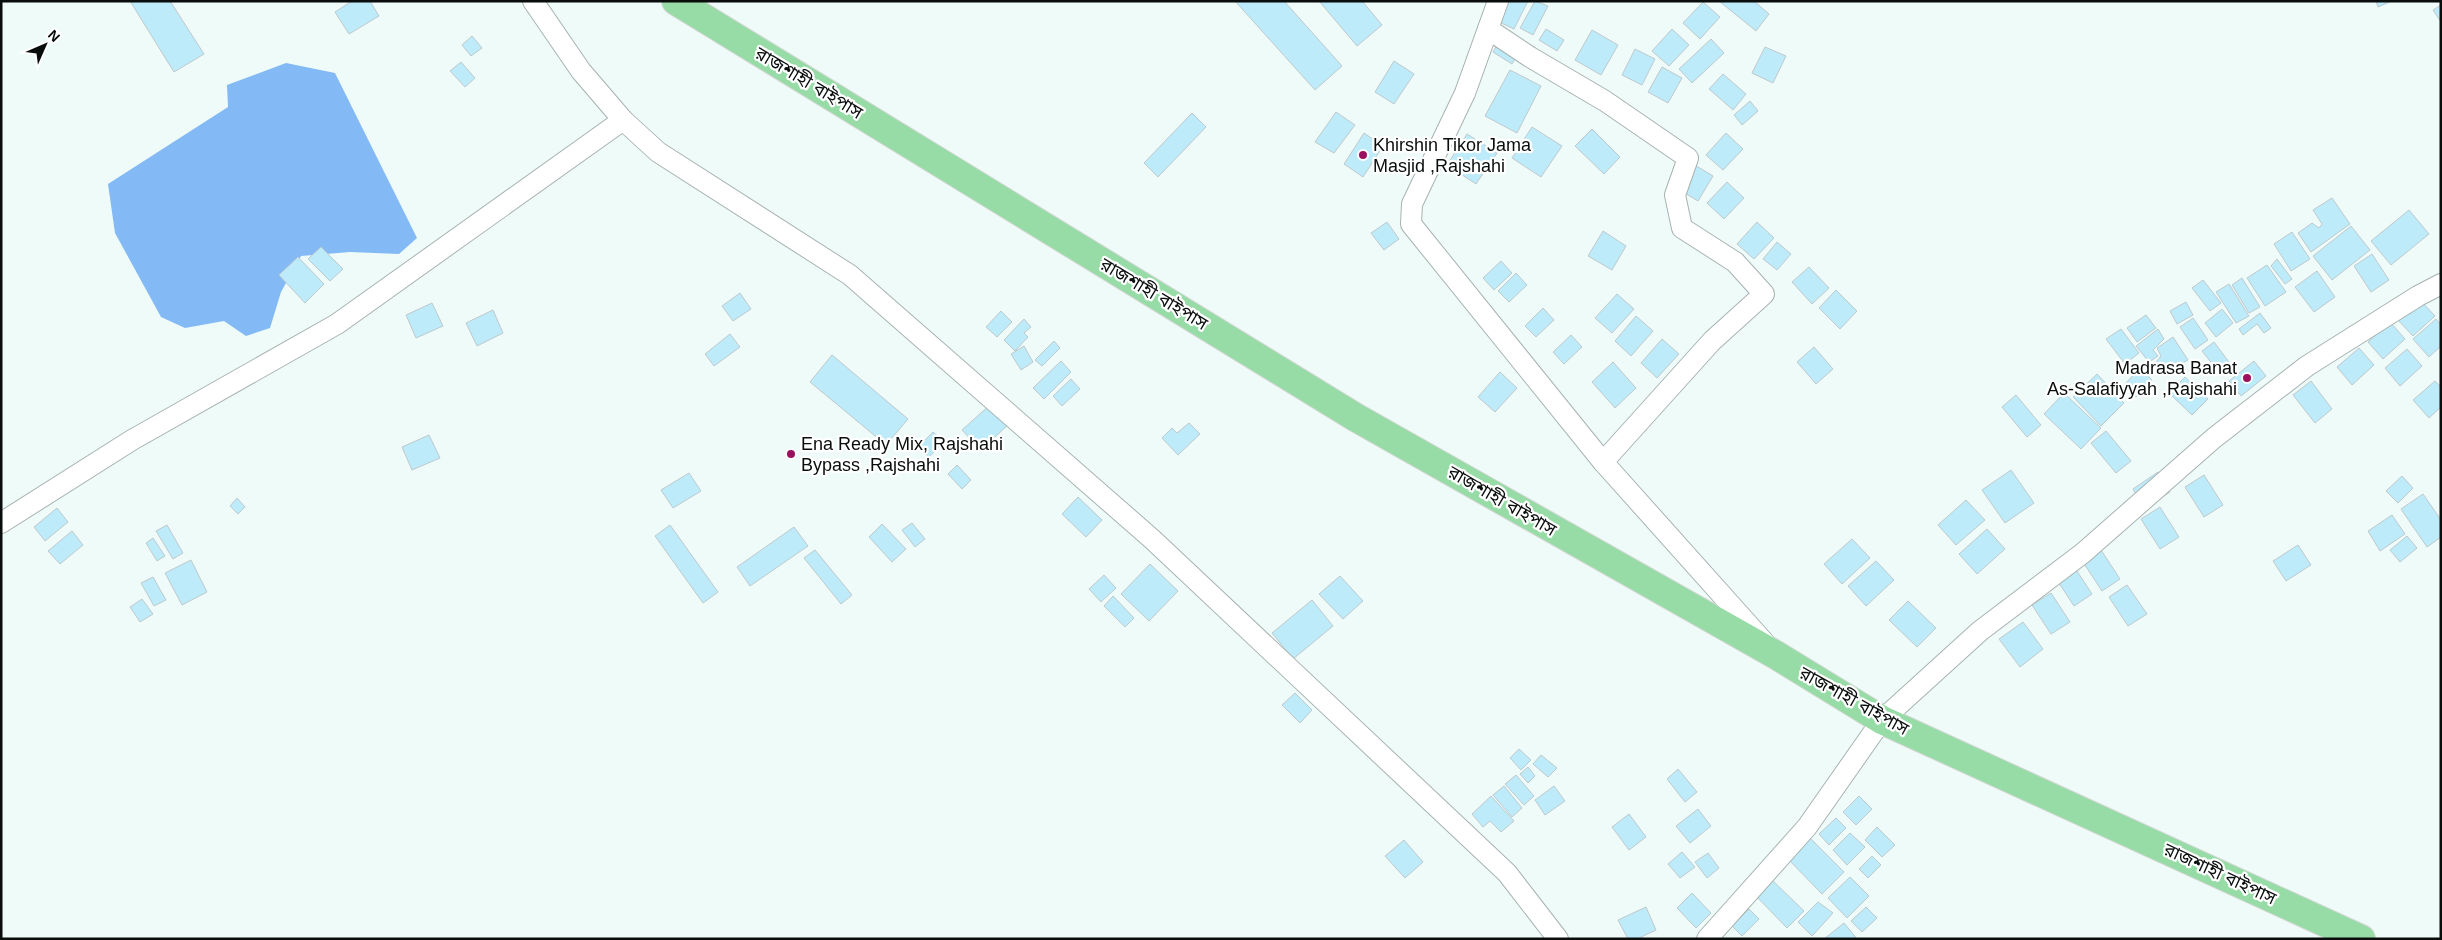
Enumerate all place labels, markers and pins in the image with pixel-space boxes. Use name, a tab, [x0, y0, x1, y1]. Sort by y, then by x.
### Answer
place label: Khirshin Tikor Jama Masjid ,Rajshahi	[1373, 135, 1532, 176]
marker: Khirshin Tikor Jama Masjid ,Rajshahi	[1357, 149, 1369, 161]
place label: Madrasa Banat As-Salafiyyah ,Rajshahi	[2047, 358, 2237, 399]
marker: Madrasa Banat As-Salafiyyah ,Rajshahi	[2241, 372, 2253, 384]
place label: Ena Ready Mix, Rajshahi Bypass ,Rajshahi	[801, 434, 1003, 475]
marker: Ena Ready Mix, Rajshahi Bypass ,Rajshahi	[785, 448, 797, 460]

